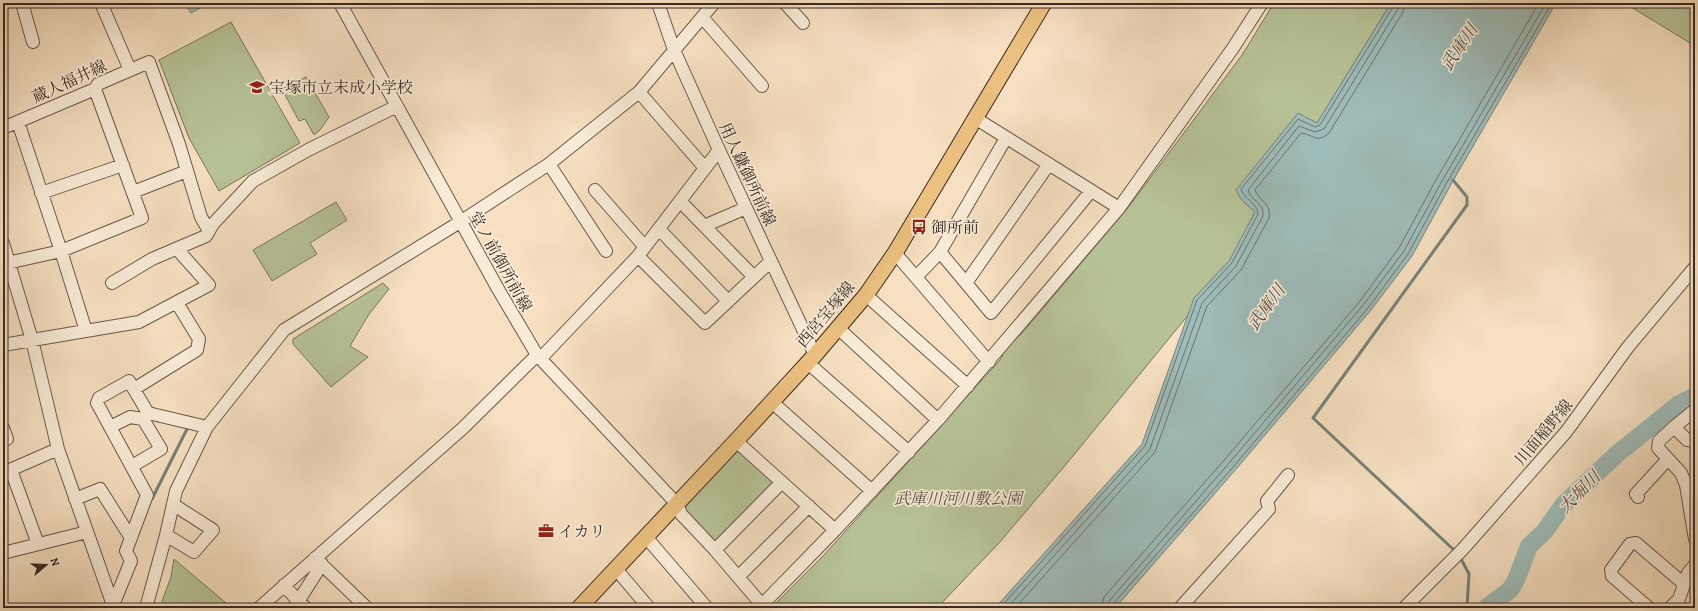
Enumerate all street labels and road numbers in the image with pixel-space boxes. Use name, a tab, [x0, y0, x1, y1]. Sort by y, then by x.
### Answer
street label: 蔵人福井線	[29, 55, 110, 109]
street label: 用人鎌御所前線	[713, 119, 781, 230]
street label: 堂ノ前御所前線	[463, 207, 537, 316]
street label: 西宮宝塚線	[792, 277, 860, 352]
street label: 川面稲野線	[1510, 395, 1578, 470]

